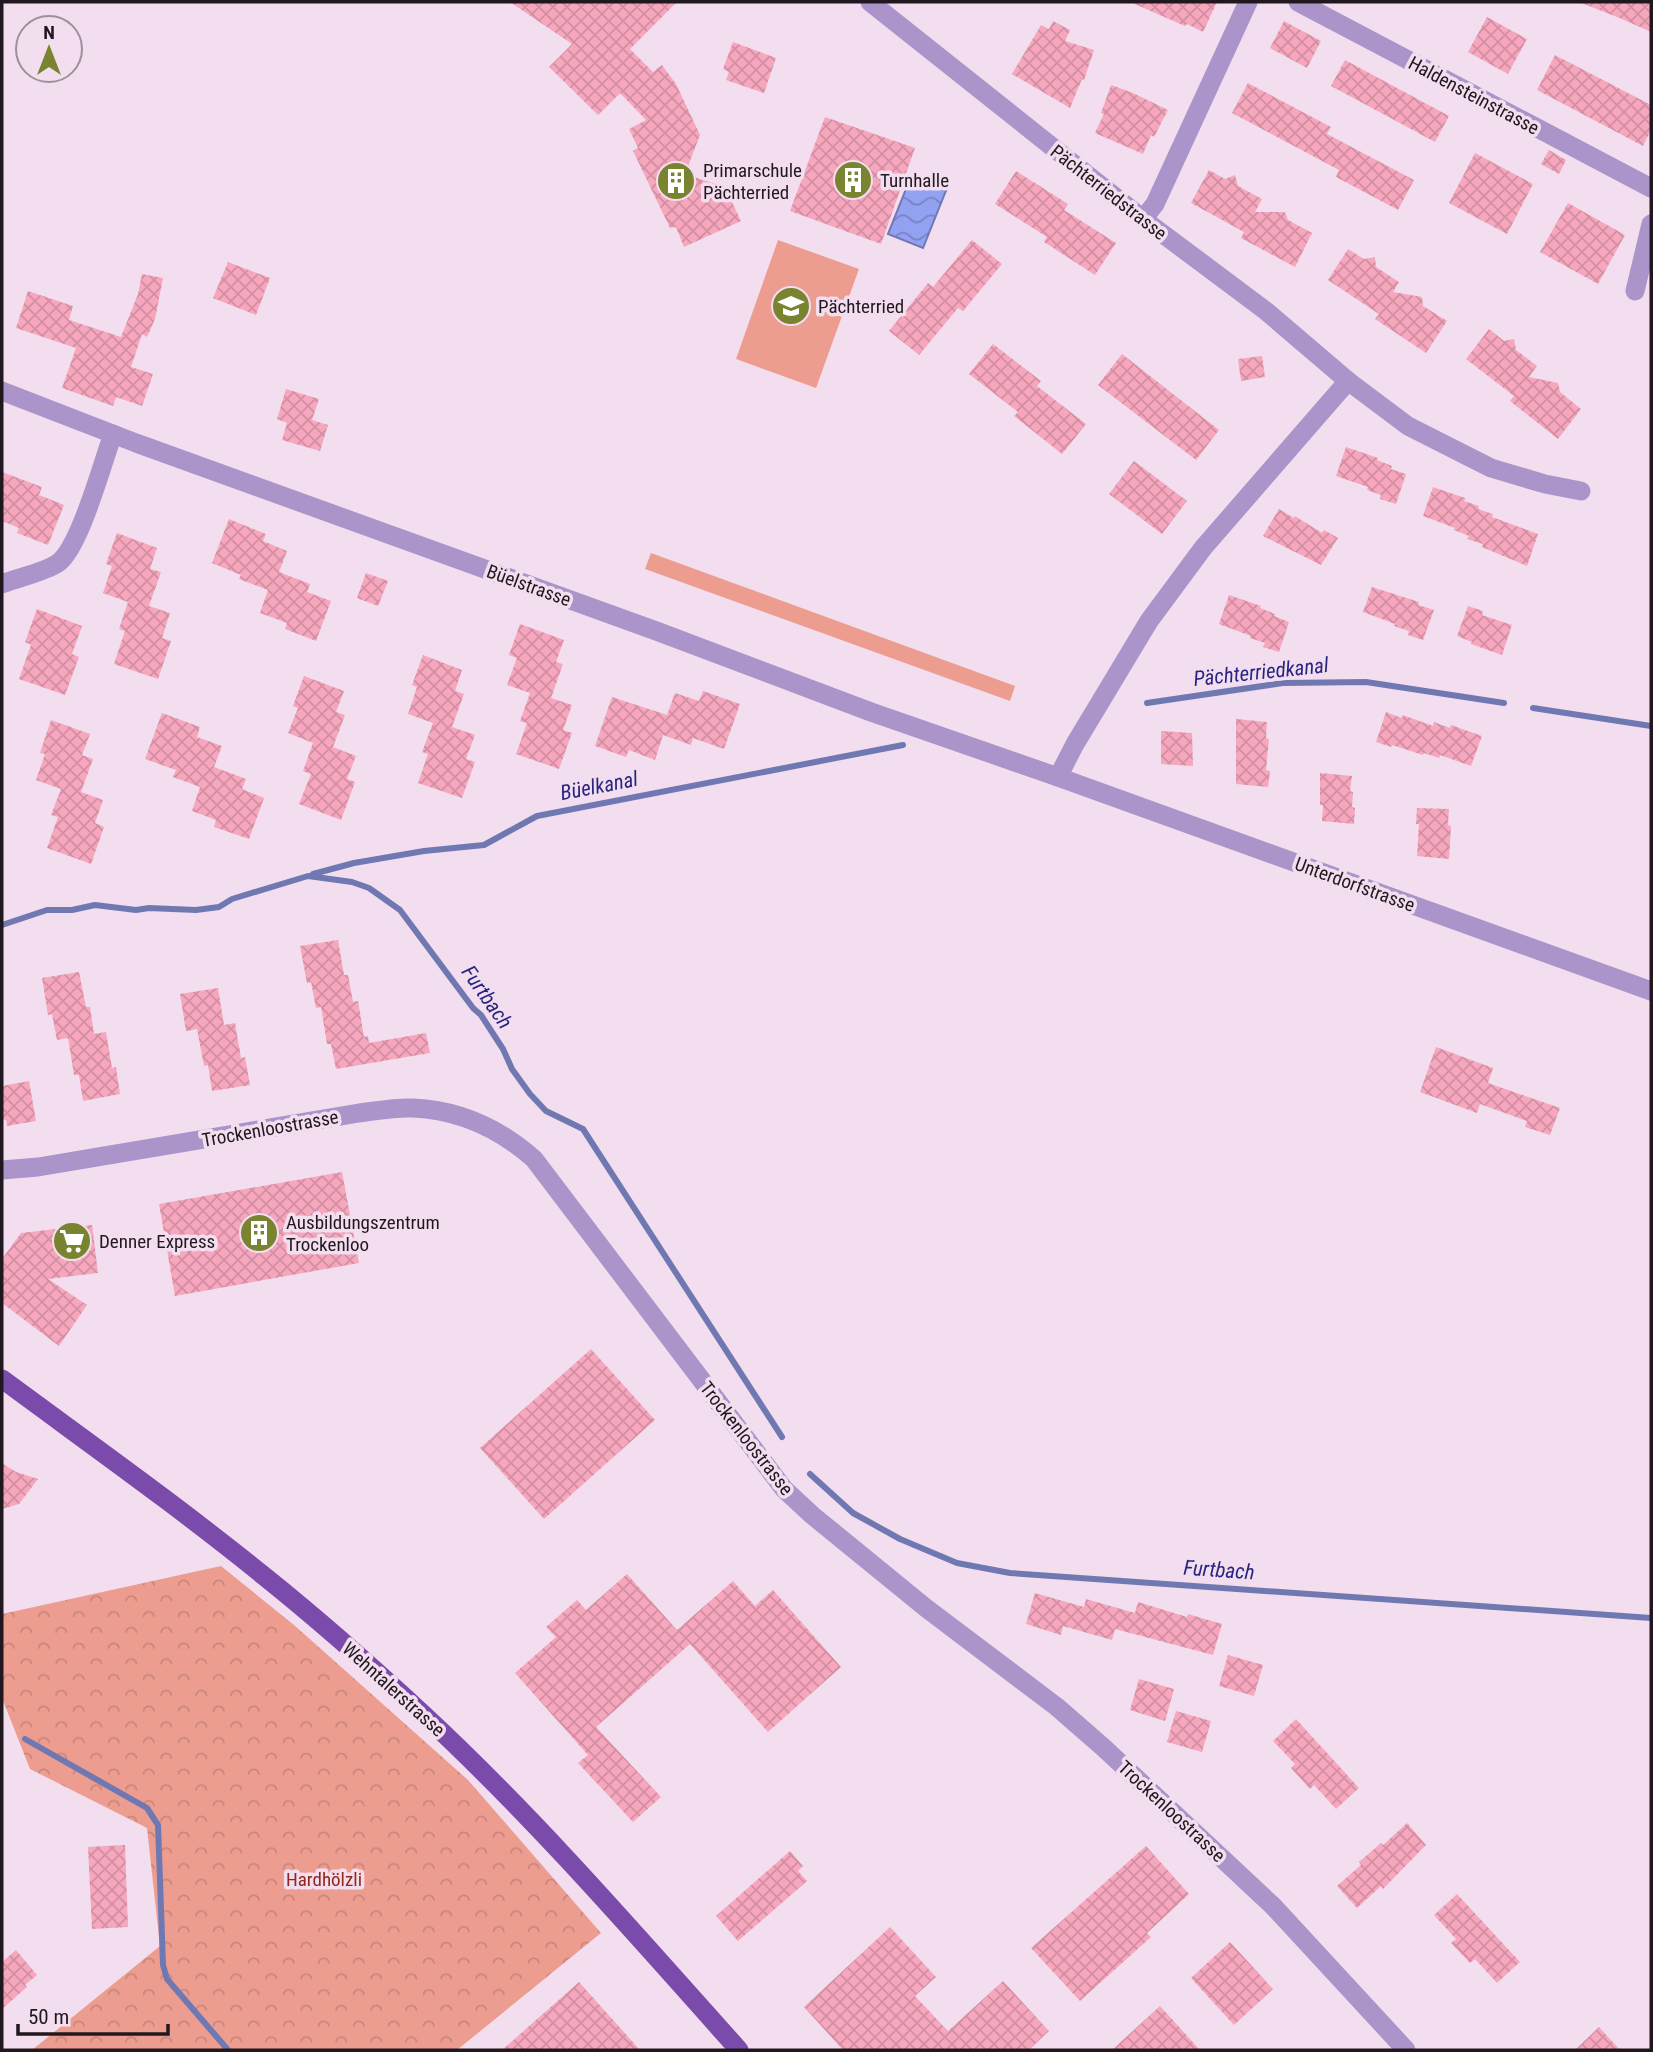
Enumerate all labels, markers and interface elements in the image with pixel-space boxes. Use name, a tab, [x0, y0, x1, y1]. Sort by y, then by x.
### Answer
north arrow	[14, 14, 84, 84]
text: N	[43, 21, 55, 44]
street label: Haldensteinstrasse	[1405, 51, 1543, 140]
street label: Pächterriedstrasse	[1046, 140, 1172, 245]
place label: Primarschule Pächterried	[703, 159, 802, 204]
building icon: Turnhalle	[832, 159, 874, 201]
building icon: Primarschule Pächterried	[655, 160, 697, 202]
place label: Turnhalle	[880, 169, 949, 192]
school or university icon: Pächterried	[770, 285, 812, 327]
place label: Pächterried	[818, 295, 904, 318]
street label: Büelstrasse	[484, 560, 574, 611]
water label: Pächterriedkanal	[1192, 653, 1330, 691]
water label: Büelkanal	[558, 767, 640, 805]
street label: Unterdorfstrasse	[1292, 852, 1418, 917]
water label: Furtbach	[457, 961, 517, 1033]
street label: Trockenloostrasse	[200, 1105, 340, 1152]
place label: Ausbildungszentrum Trockenloo	[286, 1211, 440, 1256]
building icon: Ausbildungszentrum Trockenloo	[238, 1212, 280, 1254]
supermarket icon: Denner Express	[51, 1220, 93, 1262]
place label: Denner Express	[99, 1230, 215, 1253]
street label: Trockenloostrasse	[695, 1377, 798, 1500]
water label: Furtbach	[1183, 1556, 1255, 1584]
street label: Wehntalerstrasse	[338, 1637, 450, 1742]
street label: Trockenloostrasse	[1113, 1756, 1230, 1867]
park label: Hardhölzli	[286, 1868, 362, 1891]
scale bar	[18, 1993, 168, 2037]
text: 50 m	[28, 2005, 69, 2029]

